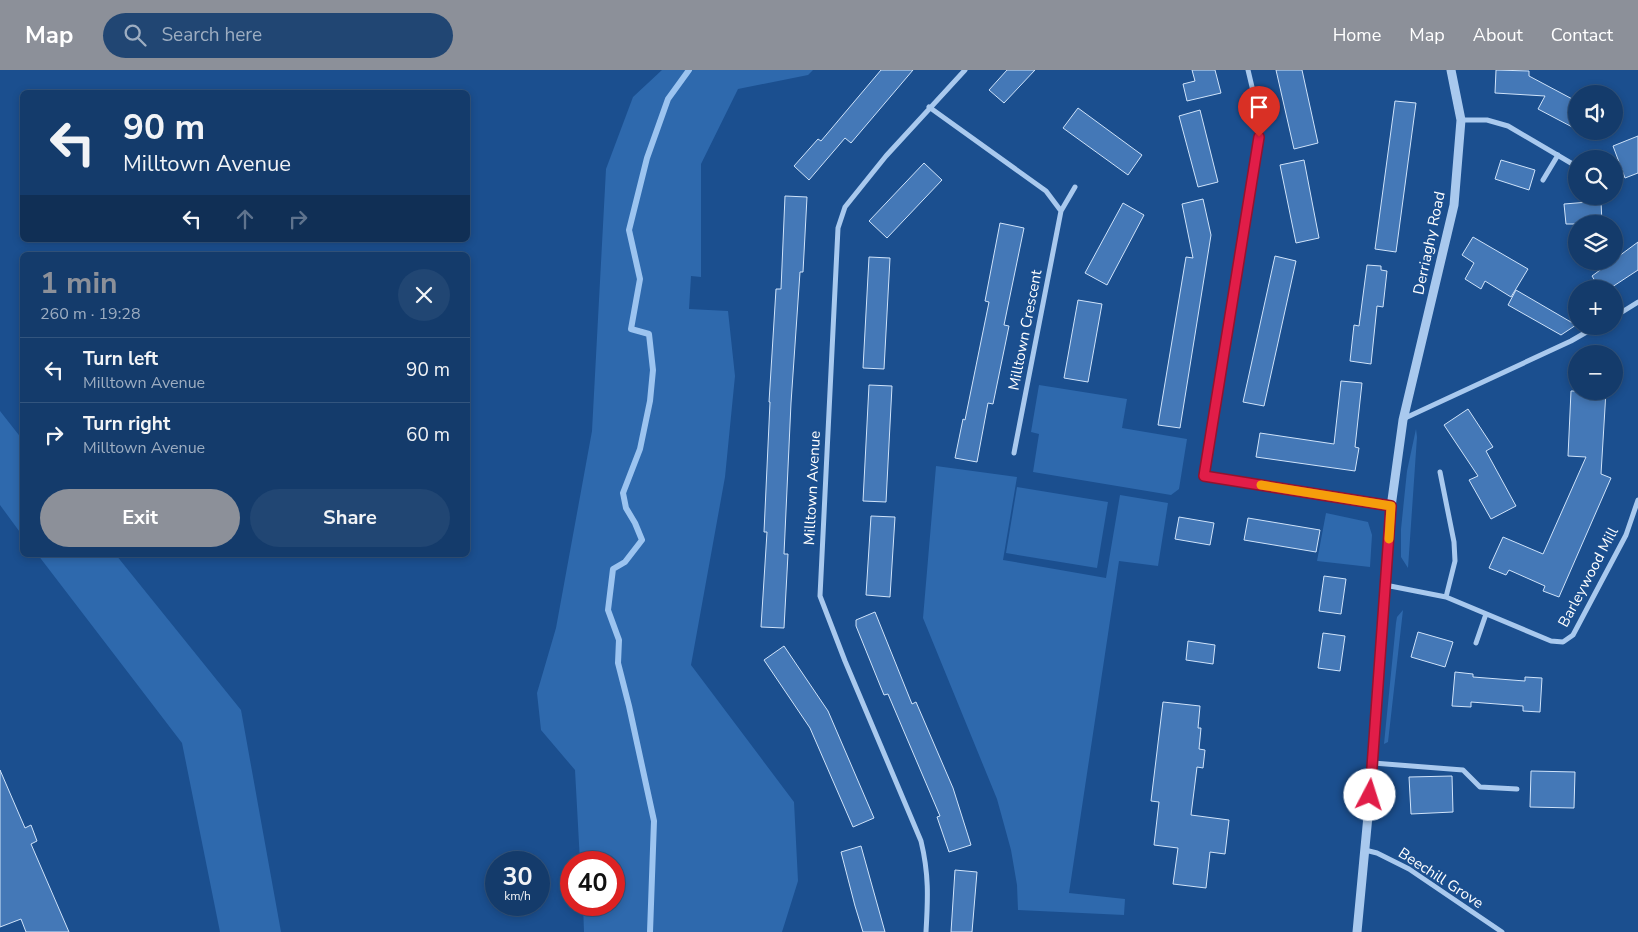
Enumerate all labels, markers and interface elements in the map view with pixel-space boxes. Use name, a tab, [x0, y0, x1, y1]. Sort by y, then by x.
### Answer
search box	[103, 13, 453, 58]
text: Map	[25, 19, 73, 51]
icon: search	[121, 21, 149, 49]
text: Search here	[161, 22, 262, 48]
text: Home	[1333, 23, 1381, 47]
text: Map	[1409, 23, 1445, 47]
text: About	[1473, 23, 1523, 47]
text: Contact	[1551, 23, 1613, 47]
map controls	[1568, 85, 1623, 400]
button: sound	[1568, 85, 1623, 140]
pin	[1238, 86, 1280, 137]
icon: arrive	[1245, 93, 1273, 121]
text: 90 m	[123, 104, 205, 151]
icon: left	[40, 110, 105, 175]
text: Milltown Avenue	[123, 149, 291, 179]
button: search	[1568, 150, 1623, 205]
street label: Derriaghy Road	[1408, 190, 1450, 296]
icon: left	[178, 205, 206, 233]
icon: ahead	[231, 205, 259, 233]
icon: right	[284, 205, 312, 233]
button: layers	[1568, 215, 1623, 270]
text: 1 min	[40, 263, 118, 304]
street label: Milltown Crescent	[1003, 267, 1047, 392]
button: close	[398, 269, 450, 321]
button: +	[1568, 280, 1623, 335]
text: 260 m · 19:28	[40, 303, 141, 325]
button: −	[1568, 345, 1623, 400]
text: Turn left	[83, 346, 158, 372]
icon: left	[40, 356, 68, 384]
text: 90 m	[406, 357, 450, 383]
text: Milltown Avenue	[83, 372, 205, 394]
text: Turn right	[83, 411, 170, 437]
icon: right	[40, 421, 68, 449]
text: 60 m	[406, 422, 450, 448]
street label: Milltown Avenue	[799, 430, 825, 546]
text: Milltown Avenue	[83, 437, 205, 459]
button: Exit	[40, 489, 240, 547]
button: Share	[250, 489, 450, 547]
street label: Barleywood Mill	[1553, 523, 1623, 631]
position arrow	[1343, 768, 1395, 820]
street label: Beechill Grove	[1395, 843, 1487, 913]
speed limit sign: 40	[560, 851, 625, 916]
text: 30	[502, 860, 533, 894]
text: km/h	[504, 888, 531, 904]

